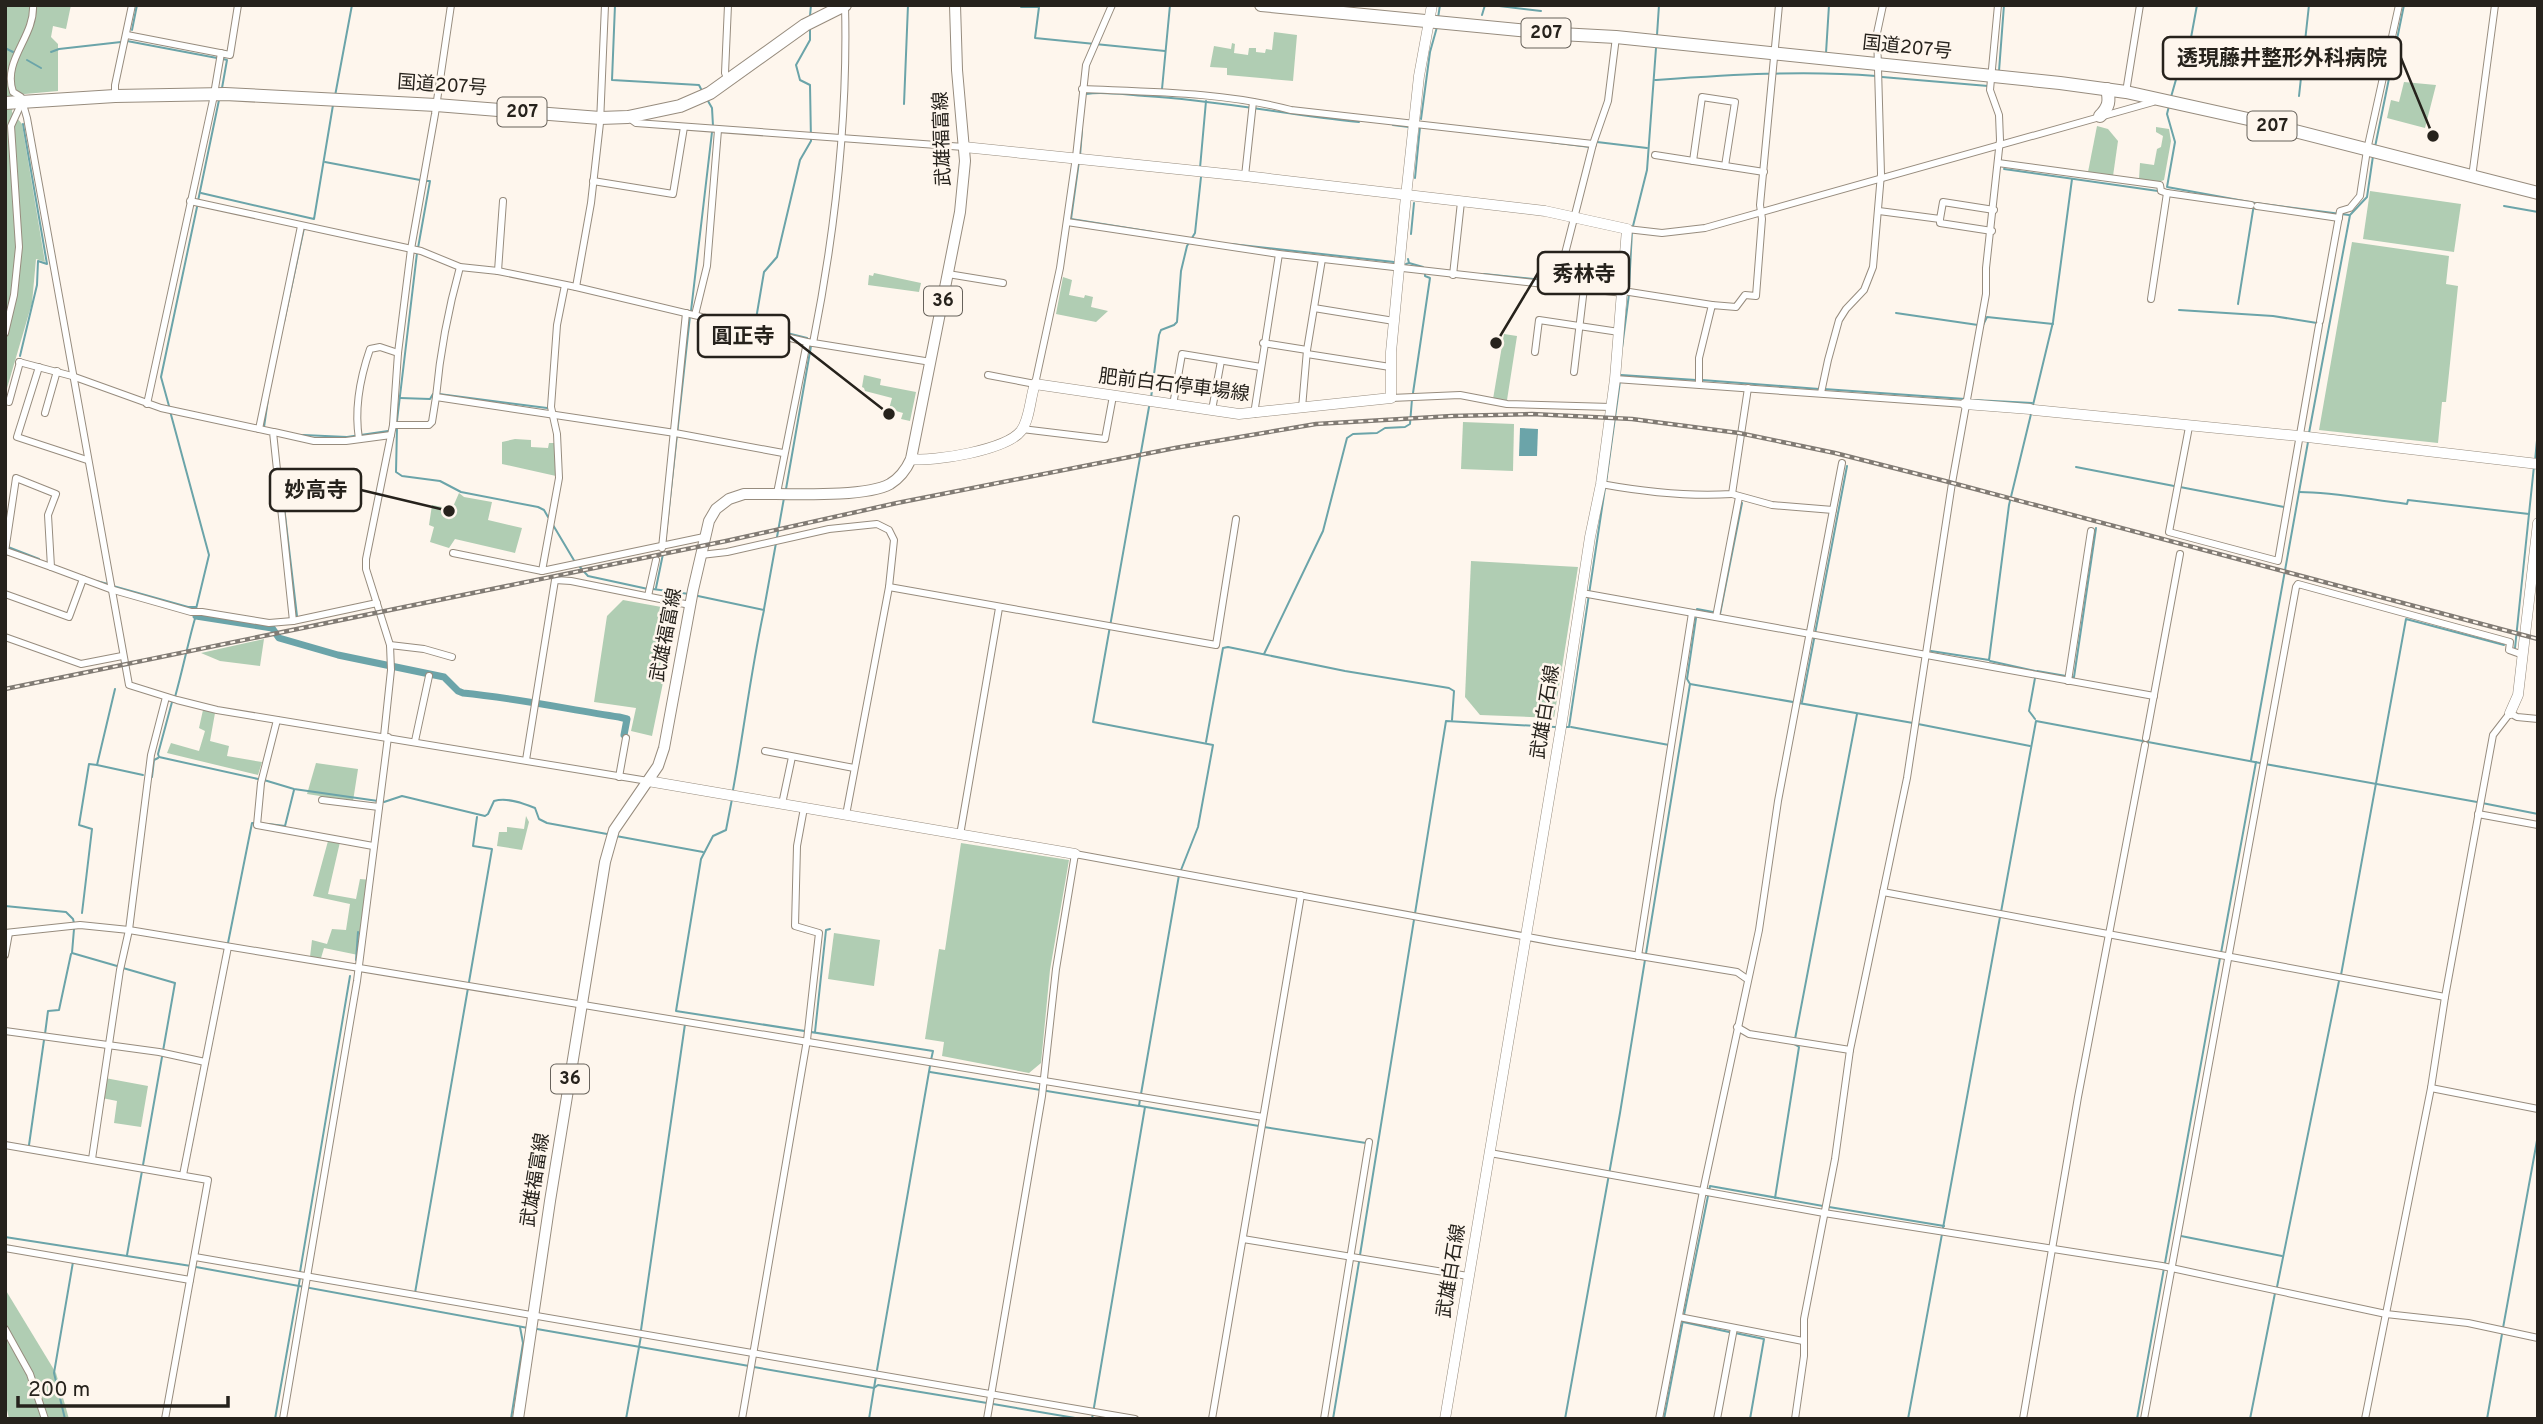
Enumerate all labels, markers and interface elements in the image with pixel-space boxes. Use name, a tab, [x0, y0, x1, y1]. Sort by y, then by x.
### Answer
road number: 207	[1522, 18, 1570, 48]
street label: 国道207号	[1861, 31, 1953, 65]
callout: 透現藤井整形外科病院	[2163, 37, 2401, 79]
text: 透現藤井整形外科病院	[2177, 46, 2387, 73]
street label: 国道207号	[396, 71, 488, 101]
street label: 武雄福富線	[929, 91, 957, 187]
road number: 207	[498, 98, 546, 127]
road number: 207	[2248, 112, 2296, 140]
callout: 秀林寺	[1538, 252, 1629, 294]
text: 秀林寺	[1553, 262, 1616, 289]
road number: 36	[924, 286, 962, 316]
callout: 圓正寺	[698, 315, 789, 357]
text: 圓正寺	[712, 324, 775, 351]
street label: 肥前白石停車場線	[1097, 365, 1251, 407]
callout: 妙高寺	[270, 469, 361, 511]
text: 妙高寺	[285, 478, 348, 505]
street label: 武雄福富線	[646, 586, 688, 684]
street label: 武雄白石線	[1527, 663, 1565, 761]
road number: 36	[551, 1064, 589, 1094]
street label: 武雄福富線	[517, 1131, 555, 1229]
street label: 武雄白石線	[1433, 1222, 1471, 1320]
scale bar	[18, 1364, 228, 1408]
text: 200 m	[28, 1377, 90, 1404]

